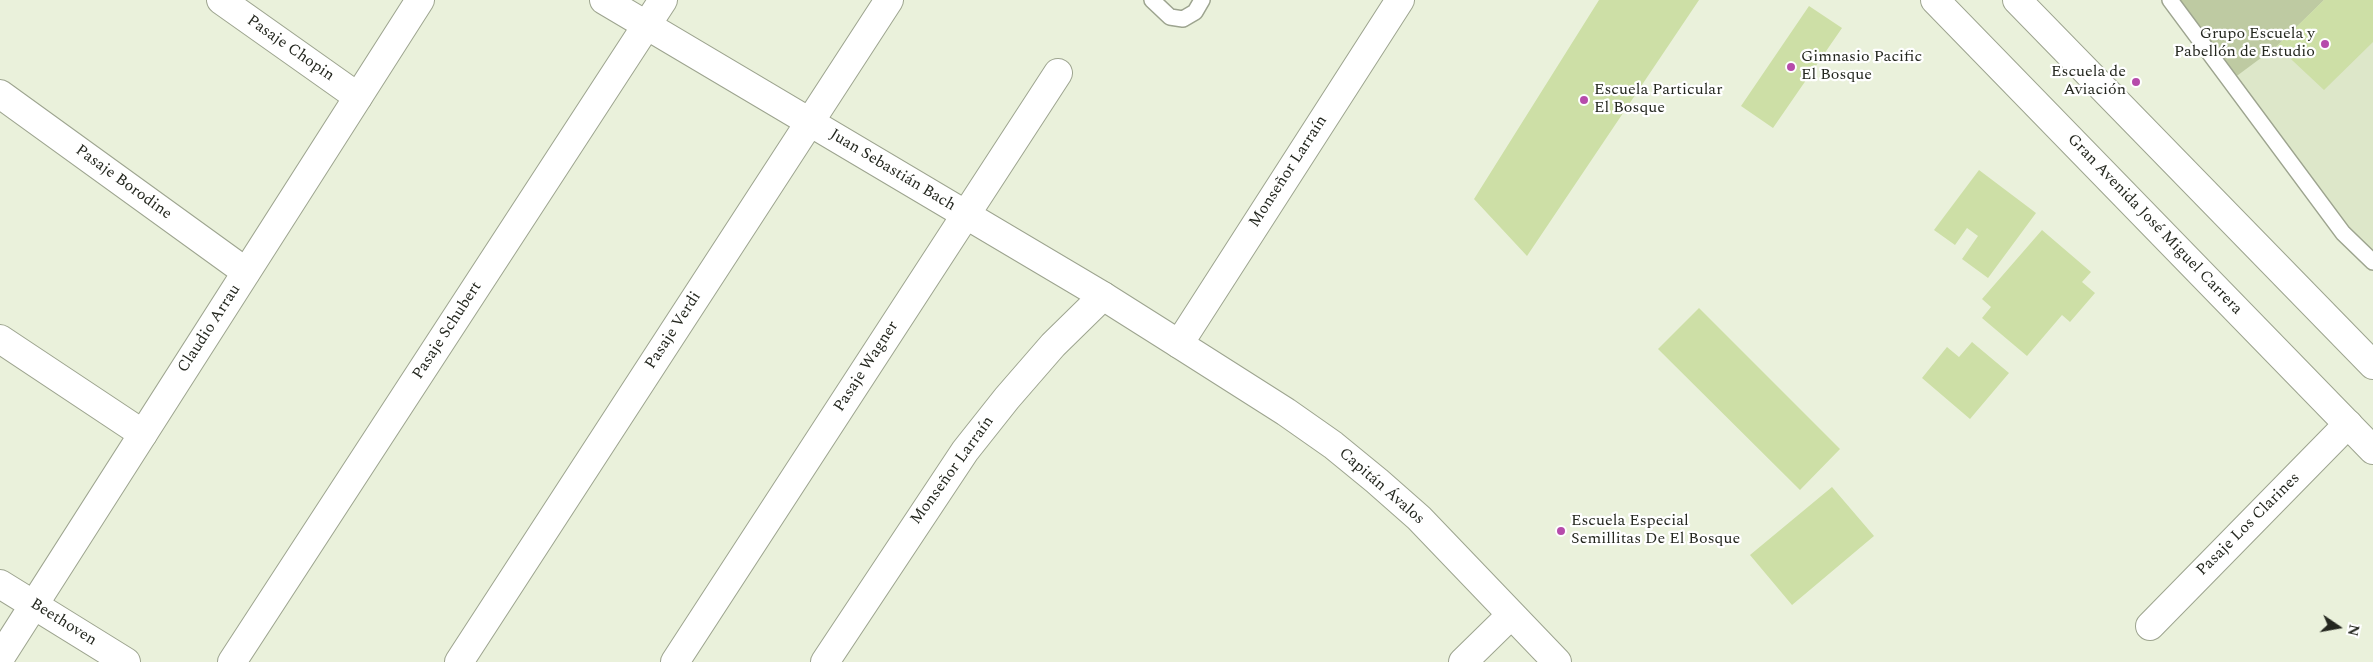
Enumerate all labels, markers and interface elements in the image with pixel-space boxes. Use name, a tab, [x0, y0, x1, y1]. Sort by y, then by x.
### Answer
street label: Pasaje Chopin	[243, 12, 337, 86]
place label: Grupo Escuela y Pabellón de Estudio	[2174, 25, 2315, 63]
marker: Grupo Escuela y Pabellón de Estudio	[2319, 38, 2331, 50]
place label: Gimnasio Pacific El Bosque	[1801, 48, 1922, 86]
marker: Gimnasio Pacific El Bosque	[1785, 61, 1797, 73]
place label: Escuela de Aviación	[2051, 63, 2126, 101]
marker: Escuela de Aviación	[2130, 76, 2142, 88]
place label: Escuela Particular El Bosque	[1594, 81, 1723, 119]
marker: Escuela Particular El Bosque	[1578, 94, 1590, 106]
street label: Monseñor Larraín	[1246, 113, 1332, 231]
street label: Juan Sebastián Bach	[826, 126, 958, 216]
street label: Gran Avenida José Miguel Carrera	[2062, 131, 2246, 319]
street label: Pasaje Borodine	[71, 142, 175, 224]
street label: Pasaje Schubert	[409, 278, 487, 384]
street label: Claudio Arrau	[174, 281, 246, 377]
street label: Pasaje Verdi	[642, 289, 706, 373]
street label: Pasaje Wagner	[831, 318, 903, 416]
street label: Monseñor Larraín	[907, 413, 999, 529]
street label: Capitán Ávalos	[1334, 445, 1428, 529]
street label: Pasaje Los Clarines	[2193, 469, 2305, 581]
place label: Escuela Especial Semillitas De El Bosque	[1571, 512, 1740, 550]
marker: Escuela Especial Semillitas De El Bosque	[1555, 525, 1567, 537]
street label: Beethoven	[26, 595, 100, 651]
north arrow	[2313, 602, 2363, 652]
text: N	[2342, 622, 2365, 638]

